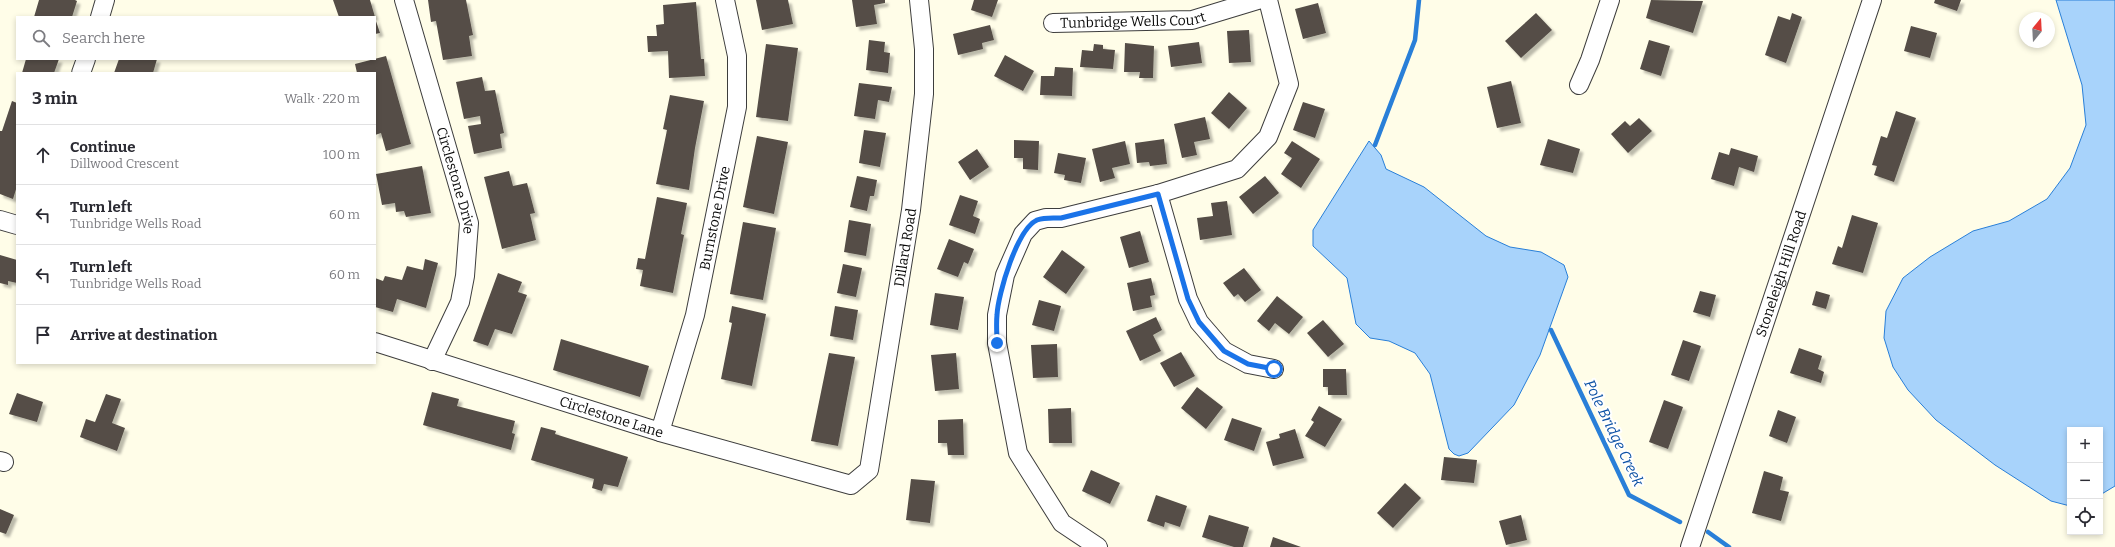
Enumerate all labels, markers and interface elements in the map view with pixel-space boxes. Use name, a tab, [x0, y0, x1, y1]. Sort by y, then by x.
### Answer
street label: Tunbridge Wells Court	[1060, 8, 1208, 32]
north arrow	[2019, 12, 2055, 48]
search box	[16, 16, 376, 60]
icon: search	[30, 27, 52, 49]
text: Search here	[62, 29, 145, 47]
text: 3 min	[32, 88, 77, 109]
text: Walk · 220 m	[284, 91, 360, 106]
street label: Circlestone Drive	[432, 125, 478, 235]
text: Continue	[70, 138, 136, 156]
icon: ahead	[32, 144, 54, 166]
text: 100 m	[323, 147, 360, 162]
text: Dillwood Crescent	[70, 156, 179, 171]
street label: Burnstone Drive	[696, 165, 734, 272]
text: Turn left	[70, 198, 132, 216]
icon: left	[32, 204, 54, 226]
text: 60 m	[329, 207, 360, 222]
street label: Dillard Road	[891, 207, 920, 288]
street label: Stoneleigh Hill Road	[1752, 209, 1810, 339]
text: Tunbridge Wells Road	[70, 216, 201, 231]
text: Turn left	[70, 258, 132, 276]
icon: left	[32, 264, 54, 286]
text: 60 m	[329, 267, 360, 282]
text: Tunbridge Wells Road	[70, 276, 201, 291]
icon: arrive	[32, 324, 54, 346]
text: Arrive at destination	[70, 326, 217, 344]
route end	[988, 334, 1006, 352]
route start	[1265, 360, 1283, 378]
water label: Pole Bridge Creek	[1580, 377, 1648, 490]
street label: Circlestone Lane	[557, 393, 665, 442]
map controls	[2067, 427, 2103, 535]
button: +	[2067, 427, 2103, 463]
button: −	[2067, 463, 2103, 499]
button: locate	[2067, 499, 2103, 535]

